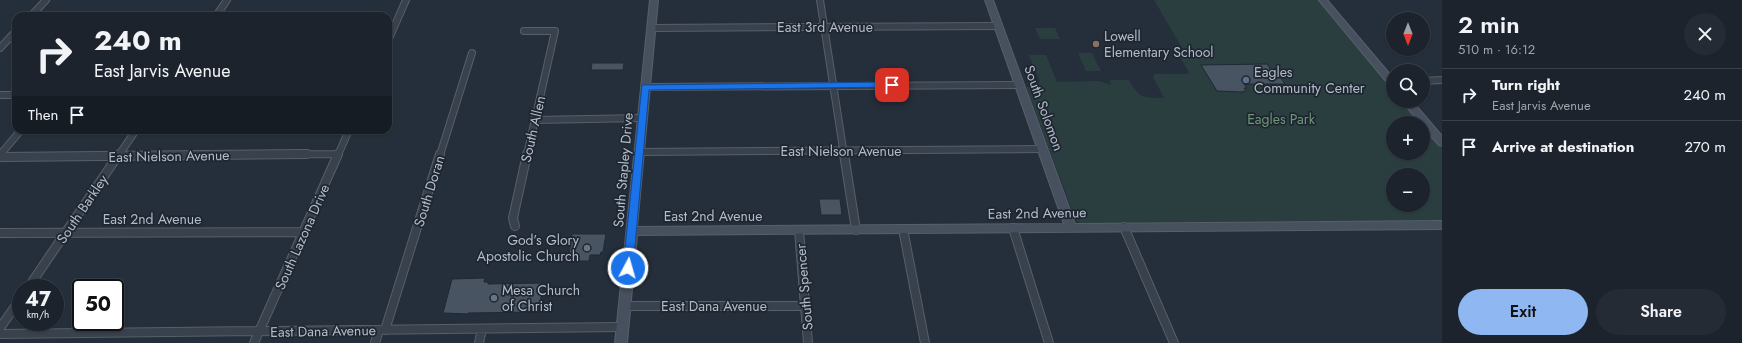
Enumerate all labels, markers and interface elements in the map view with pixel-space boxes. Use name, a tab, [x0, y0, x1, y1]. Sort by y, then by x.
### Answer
text: 2 min	[1458, 7, 1520, 42]
north arrow	[1386, 12, 1430, 56]
map controls	[1386, 12, 1430, 212]
button: close	[1684, 13, 1726, 55]
street label: East 3rd Avenue	[777, 17, 873, 37]
text: 240 m	[94, 20, 182, 61]
place label: Lowell Elementary School	[1104, 26, 1214, 62]
icon: right	[28, 28, 80, 80]
marker: Lowell Elementary School	[1091, 39, 1101, 49]
text: 510 m · 16:12	[1458, 40, 1535, 59]
text: East Jarvis Avenue	[94, 58, 231, 84]
street label: South Solomon	[1019, 62, 1069, 154]
place label: Eagles Community Center	[1254, 62, 1365, 98]
button: search	[1386, 64, 1430, 108]
pin	[875, 68, 909, 102]
icon: arrive	[881, 74, 903, 96]
text: Turn right	[1492, 74, 1560, 96]
marker: Eagles Community Center	[1241, 75, 1251, 85]
icon: right	[1458, 84, 1480, 106]
text: 240 m	[1684, 84, 1726, 106]
street label: South Allen	[516, 94, 550, 164]
text: East Jarvis Avenue	[1492, 96, 1591, 115]
text: Then	[28, 104, 58, 126]
icon: arrive	[66, 104, 88, 126]
park label: Eagles Park	[1247, 109, 1316, 129]
street label: South Stapley Drive	[608, 112, 638, 228]
button: +	[1386, 116, 1430, 160]
icon: arrive	[1458, 136, 1480, 158]
text: Arrive at destination	[1492, 136, 1634, 158]
text: 270 m	[1684, 136, 1726, 158]
street label: East Nielson Avenue	[780, 141, 902, 161]
street label: East Nielson Avenue	[108, 145, 230, 167]
street label: South Doran	[409, 153, 449, 229]
button: −	[1386, 168, 1430, 212]
street label: South Barkley	[51, 170, 113, 248]
street label: South Lazona Drive	[270, 181, 334, 293]
street label: East 2nd Avenue	[987, 202, 1087, 224]
street label: East 2nd Avenue	[664, 206, 762, 226]
street label: East 2nd Avenue	[103, 209, 201, 229]
place label: God’s Glory Apostolic Church	[477, 230, 580, 266]
marker: God’s Glory Apostolic Church	[582, 243, 592, 253]
street label: South Spencer	[790, 243, 818, 331]
position arrow	[607, 247, 649, 289]
speed limit sign: 50	[72, 279, 124, 331]
place label: Mesa Church of Christ	[502, 280, 580, 316]
text: 47	[25, 285, 51, 314]
button: Exit	[1458, 289, 1588, 335]
button: Share	[1596, 289, 1726, 335]
marker: Mesa Church of Christ	[489, 293, 499, 303]
street label: East Dana Avenue	[661, 296, 767, 316]
text: km/h	[27, 307, 49, 322]
street label: East Dana Avenue	[270, 320, 376, 342]

